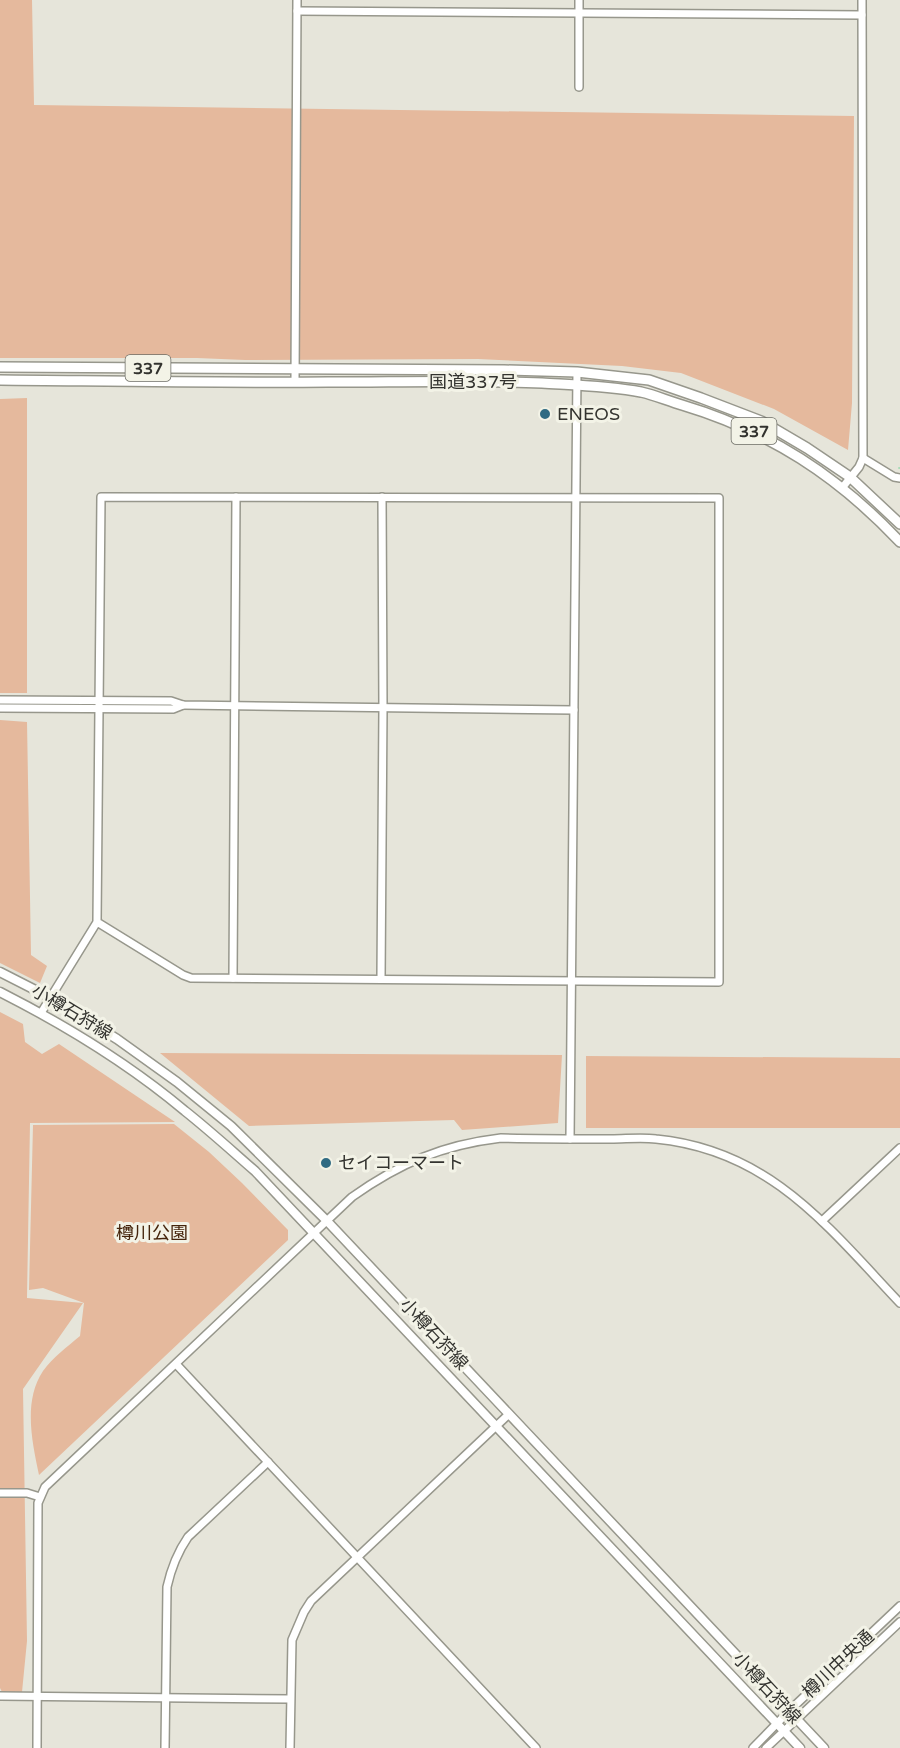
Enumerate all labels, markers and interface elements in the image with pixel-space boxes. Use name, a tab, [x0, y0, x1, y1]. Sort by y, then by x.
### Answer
road number: 337	[126, 355, 170, 381]
street label: 国道337号	[429, 371, 517, 393]
place label: ENEOS	[557, 403, 620, 425]
marker: ENEOS	[538, 407, 552, 421]
road number: 337	[732, 418, 777, 444]
street label: 小樽石狩線	[28, 979, 116, 1045]
place label: セイコーマート	[338, 1152, 464, 1174]
marker: セイコーマート	[319, 1156, 333, 1170]
park label: 樽川公園	[116, 1222, 188, 1244]
street label: 小樽石狩線	[395, 1294, 473, 1374]
street label: 樽川中央通	[798, 1625, 878, 1703]
street label: 小樽石狩線	[728, 1648, 806, 1728]

